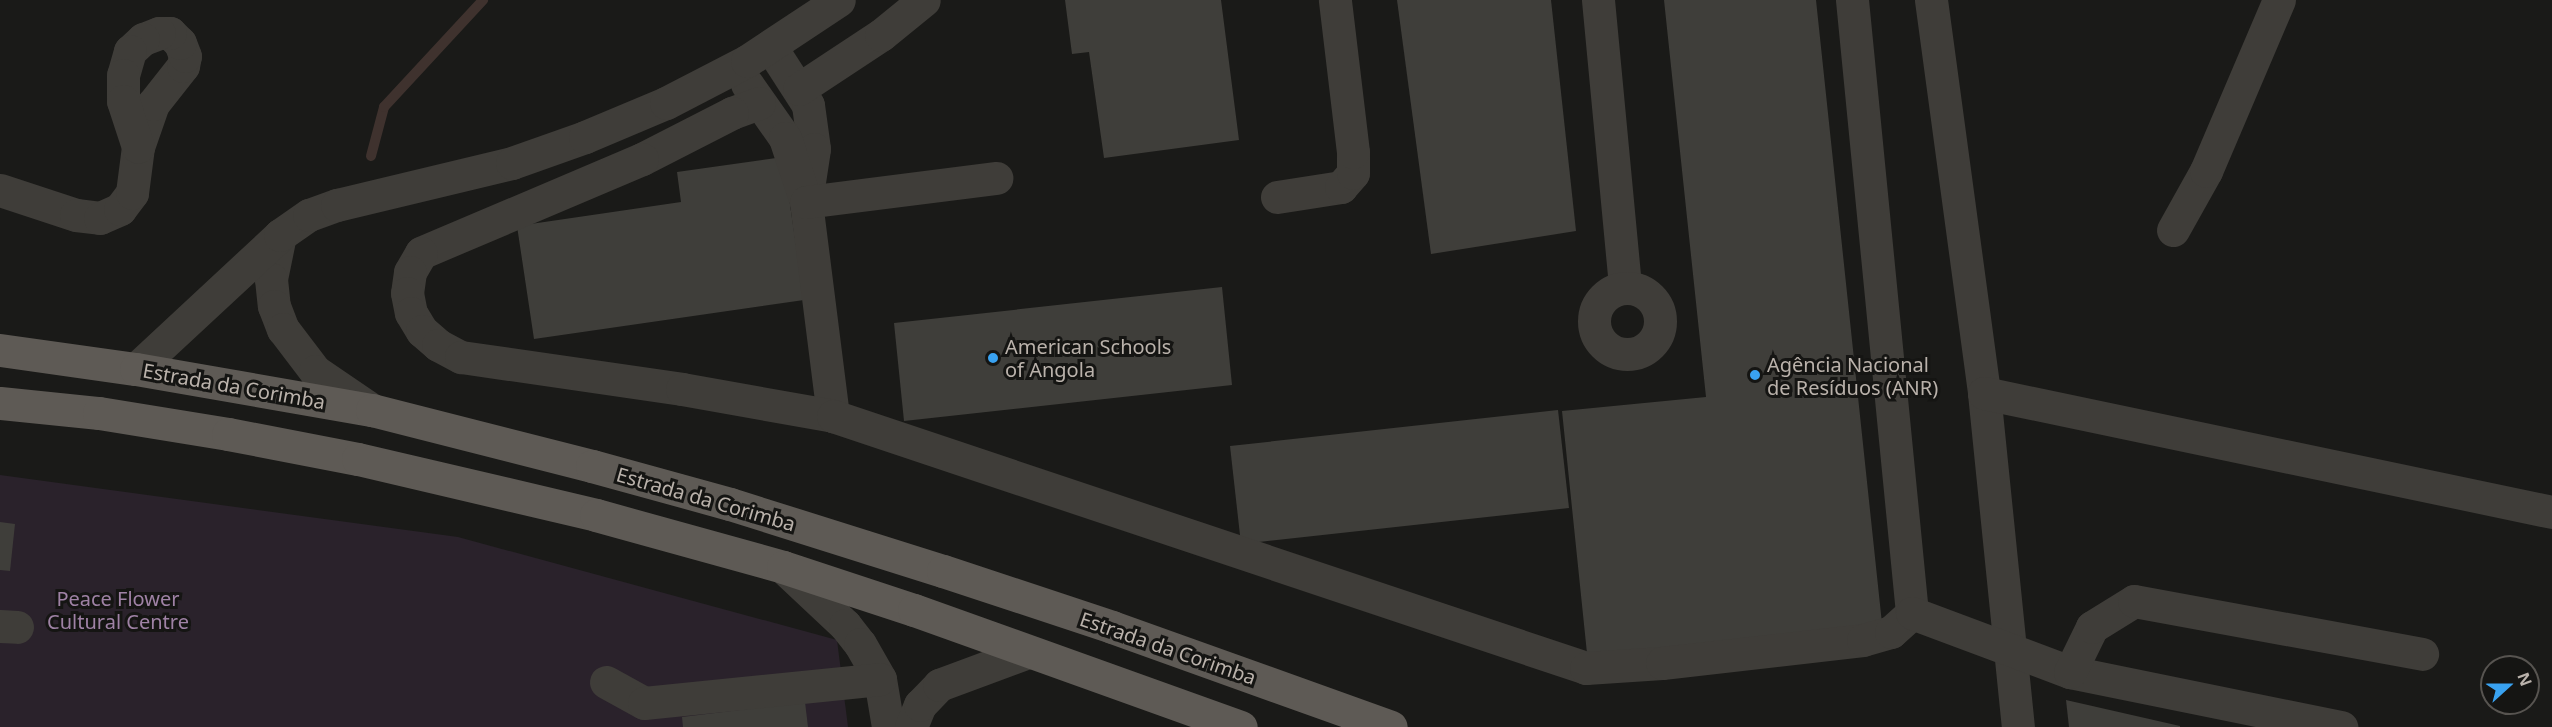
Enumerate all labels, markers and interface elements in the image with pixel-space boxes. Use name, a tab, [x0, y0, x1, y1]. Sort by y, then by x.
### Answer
place label: American Schools of Angola	[1005, 334, 1171, 381]
marker: American Schools of Angola	[986, 351, 1000, 365]
place label: Agência Nacional de Resíduos (ANR)	[1767, 352, 1938, 399]
street label: Estrada da Corimba	[141, 358, 327, 414]
marker: Agência Nacional de Resíduos (ANR)	[1748, 368, 1762, 382]
street label: Estrada da Corimba	[614, 462, 798, 536]
park label: Peace Flower Cultural Centre	[47, 586, 189, 633]
street label: Estrada da Corimba	[1077, 607, 1259, 689]
north arrow	[2480, 655, 2540, 715]
text: N	[2512, 669, 2538, 689]

